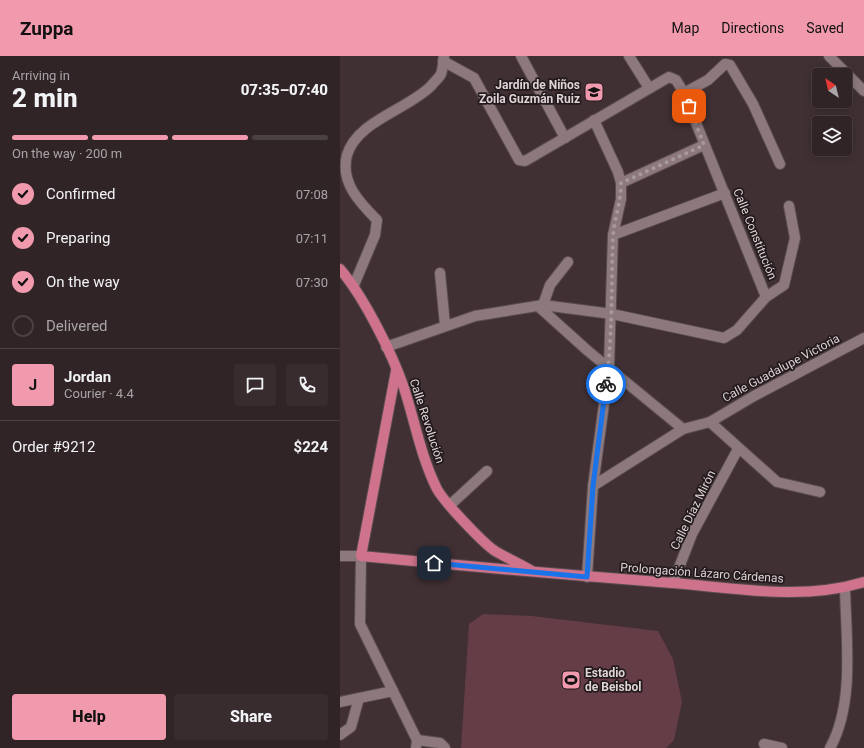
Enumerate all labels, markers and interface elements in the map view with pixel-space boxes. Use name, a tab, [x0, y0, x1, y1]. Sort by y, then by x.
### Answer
text: Zuppa	[20, 17, 74, 40]
text: Map	[672, 20, 699, 36]
text: Directions	[721, 20, 784, 36]
text: Saved	[806, 20, 844, 36]
text: Arriving in	[12, 68, 70, 83]
north arrow	[812, 68, 852, 108]
map controls	[812, 68, 852, 156]
place label: Jardín de Niños Zoila Guzmán Ruiz	[479, 78, 580, 106]
text: 07:35–07:40	[241, 81, 328, 99]
school or university icon: Jardín de Niños Zoila Guzmán Ruiz	[583, 81, 605, 103]
text: 2 min	[12, 83, 78, 113]
pin	[672, 89, 706, 123]
icon: bag	[678, 95, 700, 117]
button: layers	[812, 116, 852, 156]
text: On the way · 200 m	[12, 146, 122, 161]
icon: check	[12, 183, 34, 205]
text: Confirmed	[46, 185, 116, 203]
street label: Calle Constitución	[730, 186, 780, 282]
text: 07:08	[296, 187, 328, 202]
icon: check	[12, 227, 34, 249]
text: Preparing	[46, 229, 110, 247]
text: 07:11	[296, 231, 328, 246]
icon: check	[12, 271, 34, 293]
text: On the way	[46, 273, 120, 291]
text: 07:30	[296, 275, 328, 290]
text: Delivered	[46, 317, 108, 335]
street label: Calle Guadalupe Victoria	[720, 331, 842, 405]
button: chat	[234, 364, 276, 406]
button: phone	[286, 364, 328, 406]
courier	[586, 364, 626, 404]
text: Jordan	[64, 368, 111, 386]
icon: bike	[595, 373, 617, 395]
text: J	[29, 376, 37, 394]
street label: Calle Revolución	[407, 377, 447, 465]
text: Courier · 4.4	[64, 386, 134, 401]
text: Order #9212	[12, 438, 95, 456]
text: $224	[294, 438, 328, 456]
street label: Calle Díaz Mirón	[668, 468, 718, 552]
pin	[417, 546, 451, 580]
icon: home	[423, 552, 445, 574]
street label: Prolongación Lázaro Cárdenas	[620, 560, 784, 586]
place label: Estadio de Beisbol	[585, 666, 641, 694]
sports icon: Estadio de Beisbol	[560, 669, 582, 691]
button: Help	[12, 694, 166, 740]
button: Share	[174, 694, 328, 740]

